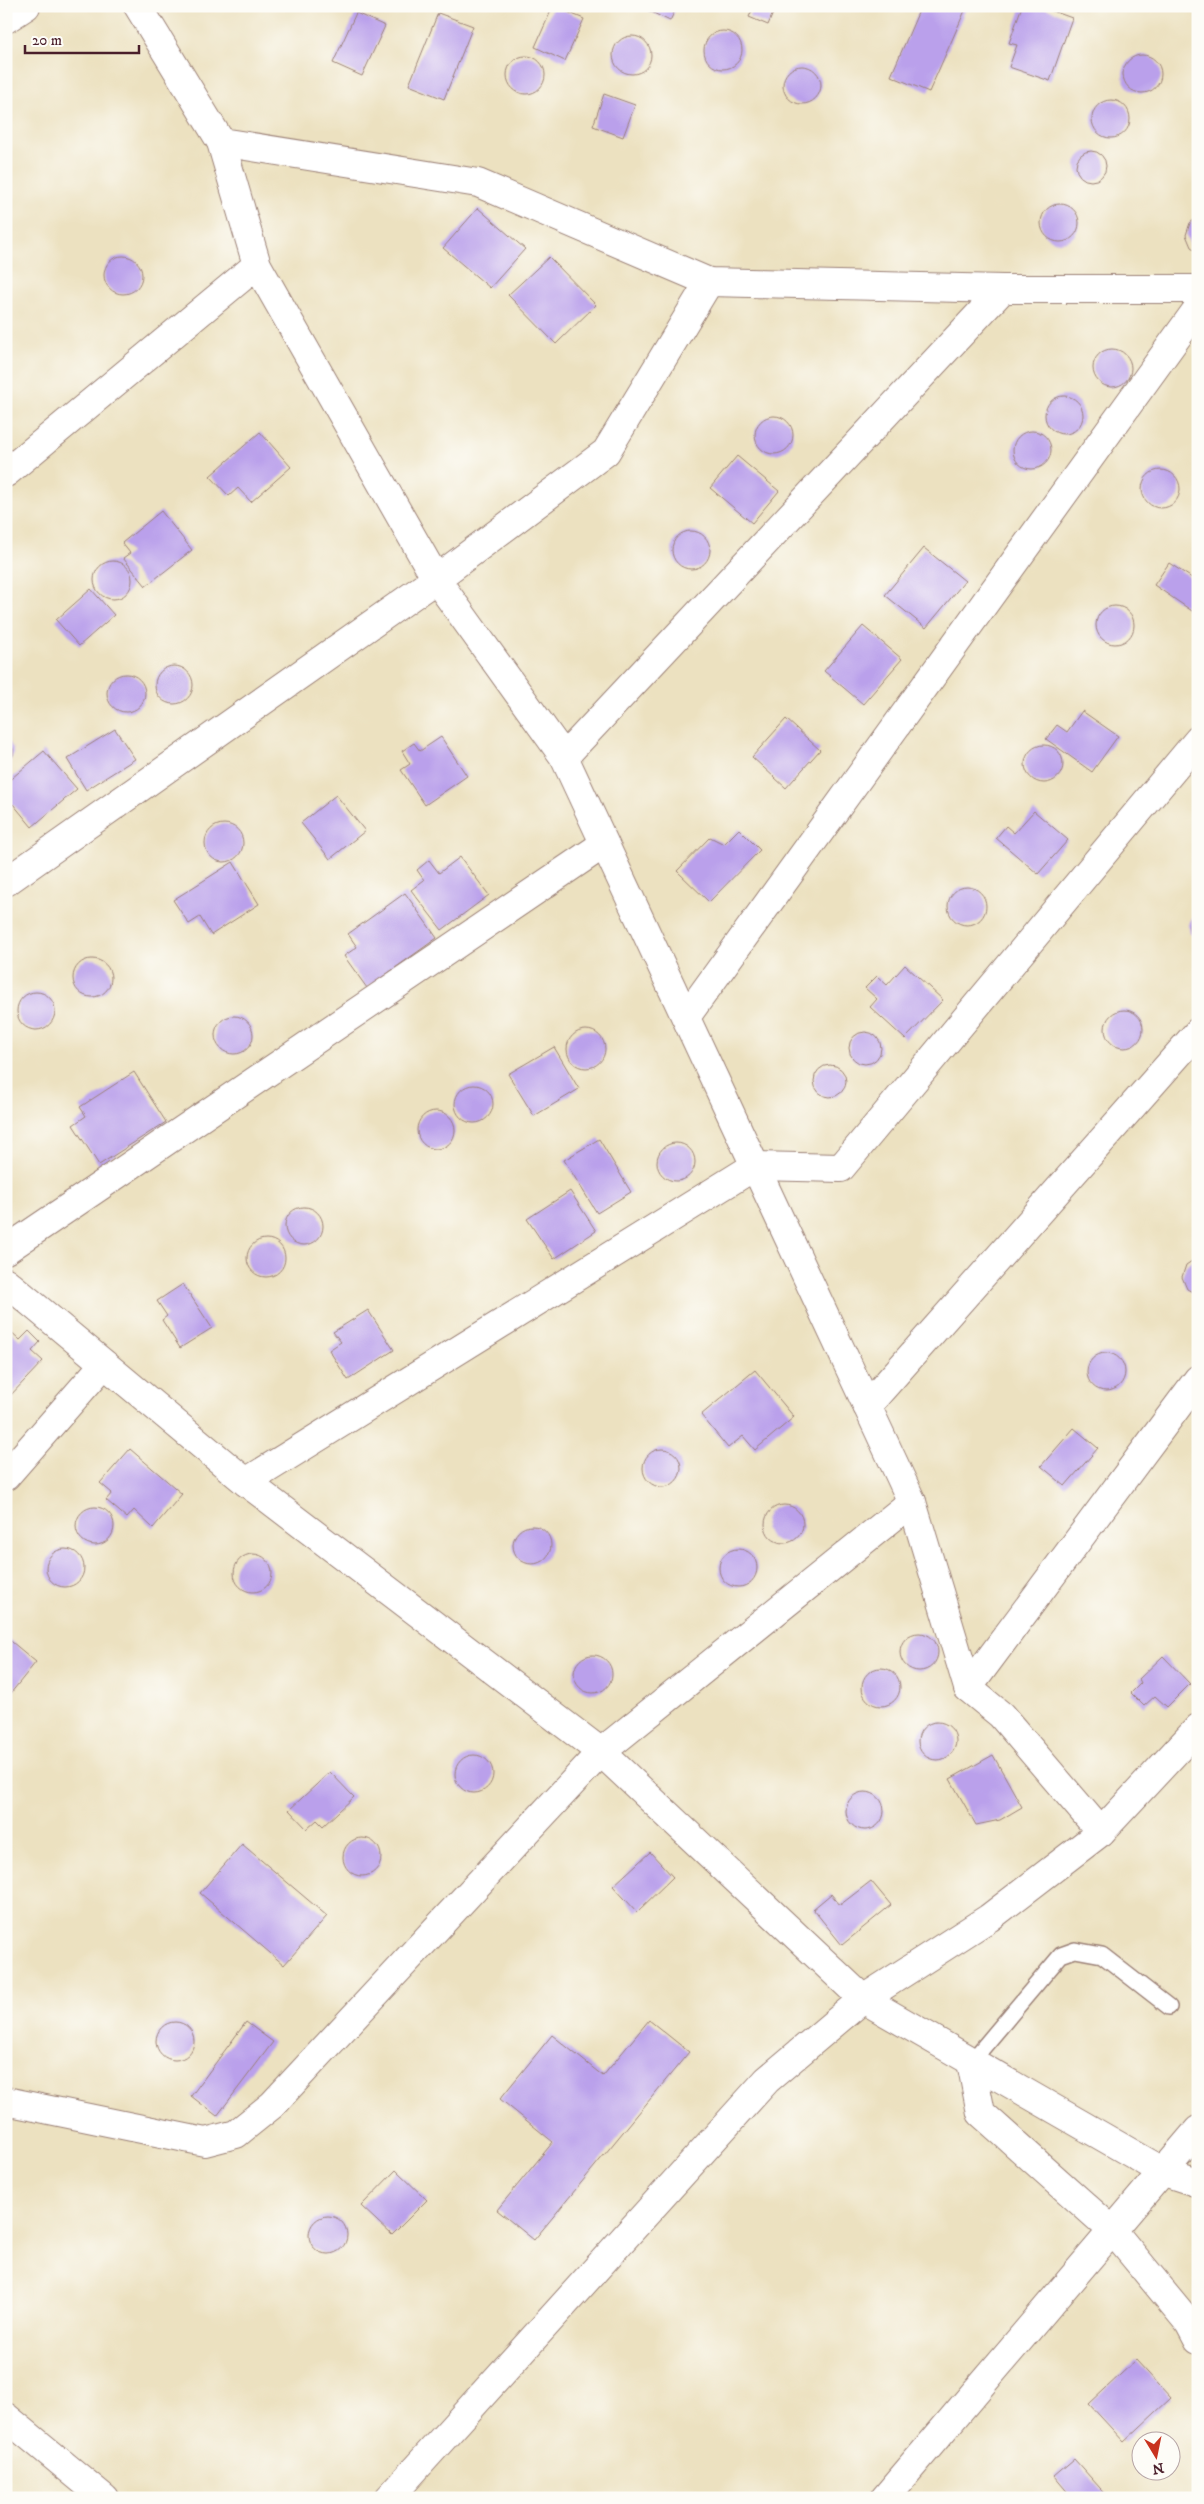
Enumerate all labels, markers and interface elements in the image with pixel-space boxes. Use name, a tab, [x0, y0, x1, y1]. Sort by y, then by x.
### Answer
scale bar	[25, 22, 139, 54]
text: 20 m	[32, 31, 62, 50]
north arrow	[1132, 2432, 1182, 2482]
text: N	[1150, 2458, 1165, 2478]

